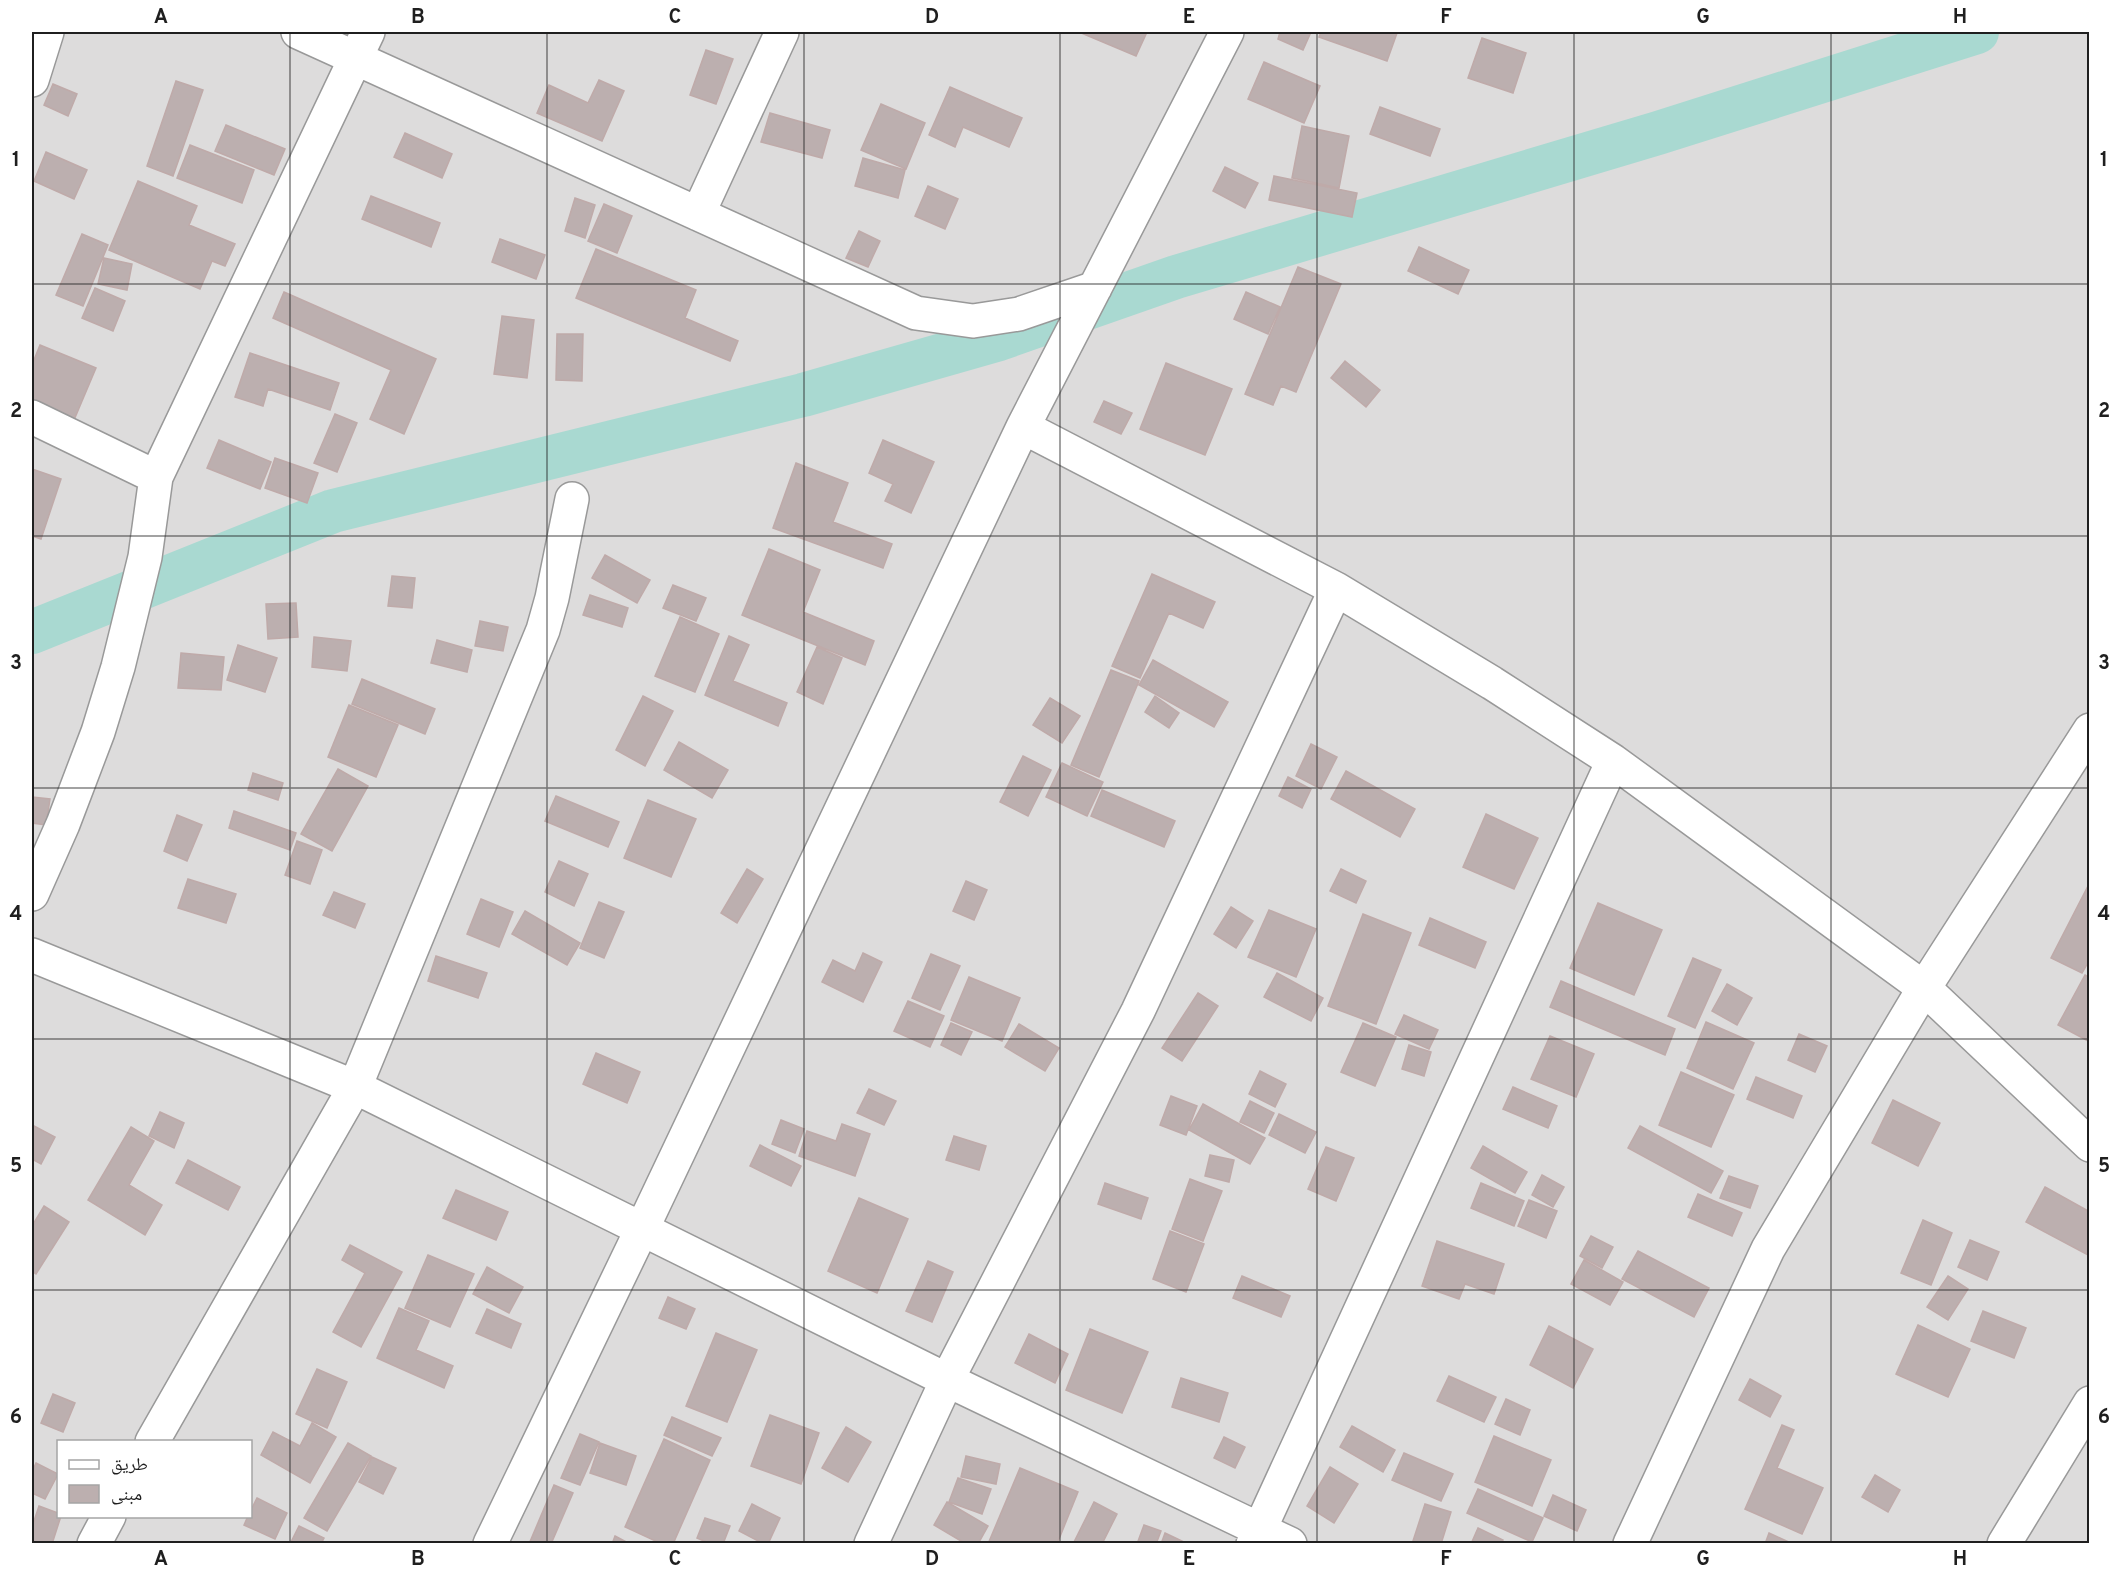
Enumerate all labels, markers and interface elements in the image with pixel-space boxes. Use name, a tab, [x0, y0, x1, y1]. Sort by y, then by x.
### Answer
text: A	[154, 5, 168, 31]
text: B	[411, 5, 425, 31]
text: C	[669, 5, 681, 31]
text: D	[925, 5, 939, 31]
text: E	[1183, 5, 1195, 31]
text: F	[1440, 5, 1452, 31]
text: G	[1696, 5, 1710, 31]
text: H	[1953, 5, 1967, 31]
text: 1	[12, 148, 20, 174]
text: 1	[2100, 148, 2108, 174]
text: 2	[10, 399, 22, 425]
text: 2	[2098, 399, 2110, 425]
text: 3	[10, 651, 22, 677]
text: 3	[2098, 651, 2110, 677]
text: 4	[10, 902, 22, 928]
text: 4	[2098, 902, 2110, 928]
text: 5	[10, 1154, 22, 1180]
text: 5	[2098, 1154, 2110, 1180]
text: 6	[10, 1405, 22, 1431]
text: 6	[2098, 1405, 2110, 1431]
legend	[57, 1440, 252, 1518]
text: طريق	[111, 1454, 148, 1477]
text: مبنى	[111, 1484, 142, 1507]
text: A	[154, 1547, 168, 1573]
text: B	[411, 1547, 425, 1573]
text: C	[669, 1547, 681, 1573]
text: D	[925, 1547, 939, 1573]
text: E	[1183, 1547, 1195, 1573]
text: F	[1440, 1547, 1452, 1573]
text: G	[1696, 1547, 1710, 1573]
text: H	[1953, 1547, 1967, 1573]

